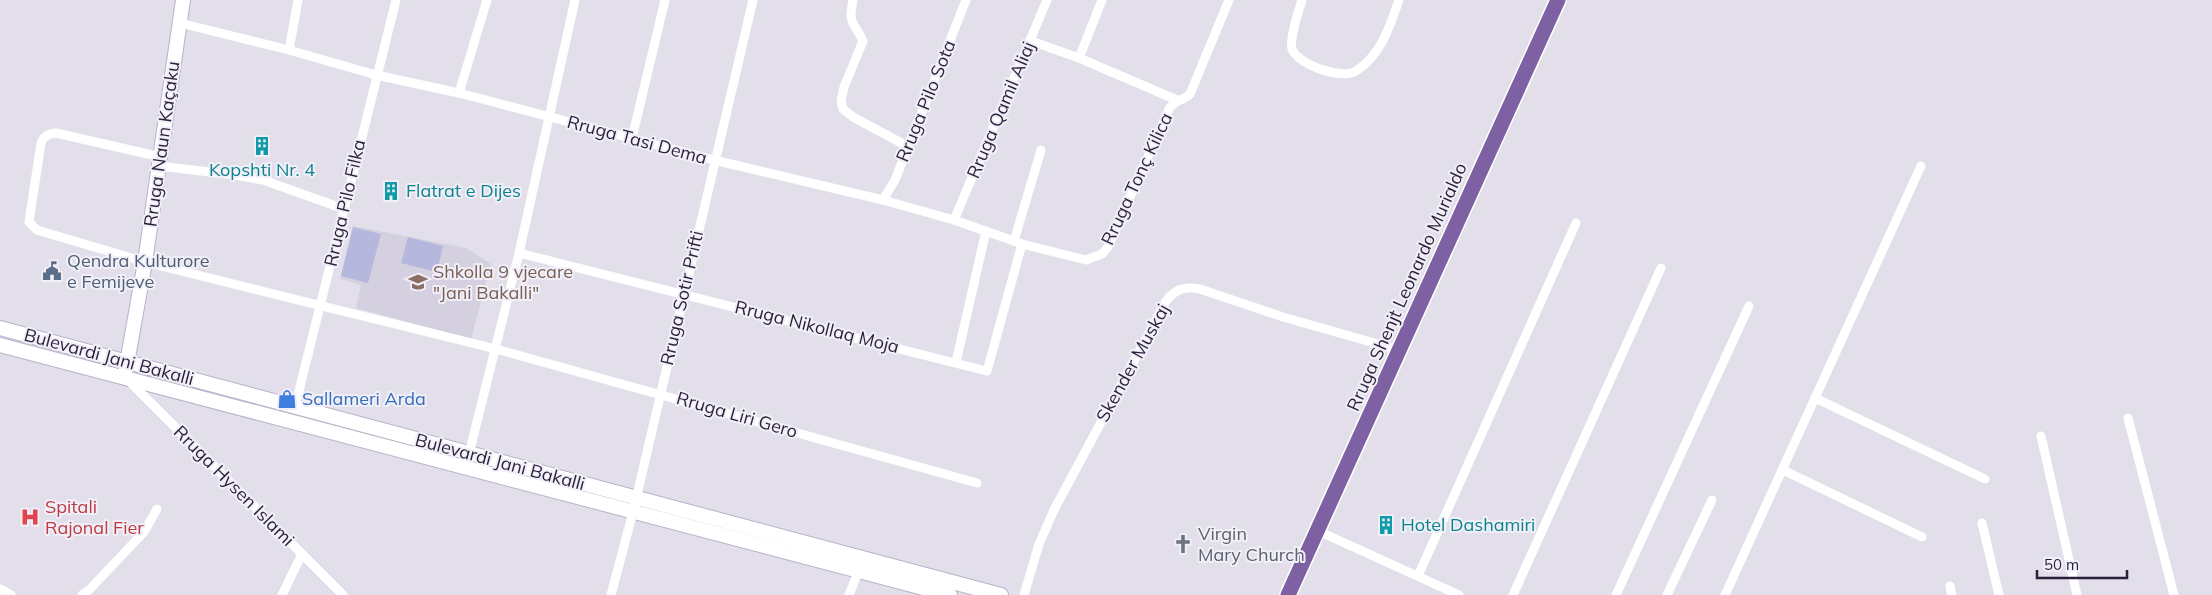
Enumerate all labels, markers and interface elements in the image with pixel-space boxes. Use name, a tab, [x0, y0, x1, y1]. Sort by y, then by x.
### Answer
street label: Rruga Pilo Sota	[891, 36, 960, 165]
street label: Rruga Qamil Aliaj	[961, 38, 1040, 182]
street label: Rruga Naun Kaçaku	[138, 60, 185, 228]
street label: Rruga Tonç Kilica	[1096, 109, 1177, 249]
street label: Rruga Tasi Dema	[565, 110, 710, 169]
building icon: Kopshti Nr. 4	[251, 135, 273, 157]
street label: Rruga Pilo Filka	[319, 137, 370, 269]
place label: Kopshti Nr. 4	[209, 158, 315, 181]
street label: Rruga Shenjt Leonardo Murialdo	[1341, 159, 1472, 414]
place label: Flatrat e Dijes	[406, 179, 521, 202]
building icon: Flatrat e Dijes	[380, 180, 402, 202]
street label: Rruga Sotir Prifti	[655, 228, 708, 367]
place label: Qendra Kulturore e Femijeve	[67, 249, 209, 293]
public building icon: Qendra Kulturore e Femijeve	[41, 260, 63, 282]
place label: Shkolla 9 vjecare "Jani Bakalli"	[433, 260, 573, 304]
school or university icon: Shkolla 9 vjecare "Jani Bakalli"	[407, 271, 429, 293]
street label: Rruga Nikollaq Moja	[733, 295, 902, 358]
street label: Skender Muskaj	[1091, 300, 1174, 426]
street label: Bulevardi Jani Bakalli	[22, 323, 197, 390]
street label: Rruga Liri Gero	[674, 386, 800, 443]
place label: Sallameri Arda	[302, 387, 426, 410]
shop icon: Sallameri Arda	[276, 388, 298, 410]
street label: Rruga Hysen Islami	[169, 420, 300, 551]
street label: Bulevardi Jani Bakalli	[413, 428, 588, 495]
place label: Spitali Rajonal Fier	[45, 495, 144, 539]
hospital icon: Spitali Rajonal Fier	[19, 506, 41, 528]
place label: Hotel Dashamiri	[1401, 513, 1535, 536]
building icon: Hotel Dashamiri	[1375, 514, 1397, 536]
place label: Virgin Mary Church	[1198, 522, 1305, 566]
church icon: Virgin Mary Church	[1172, 533, 1194, 555]
scale bar	[2037, 548, 2127, 580]
text: 50 m	[2044, 555, 2079, 574]

